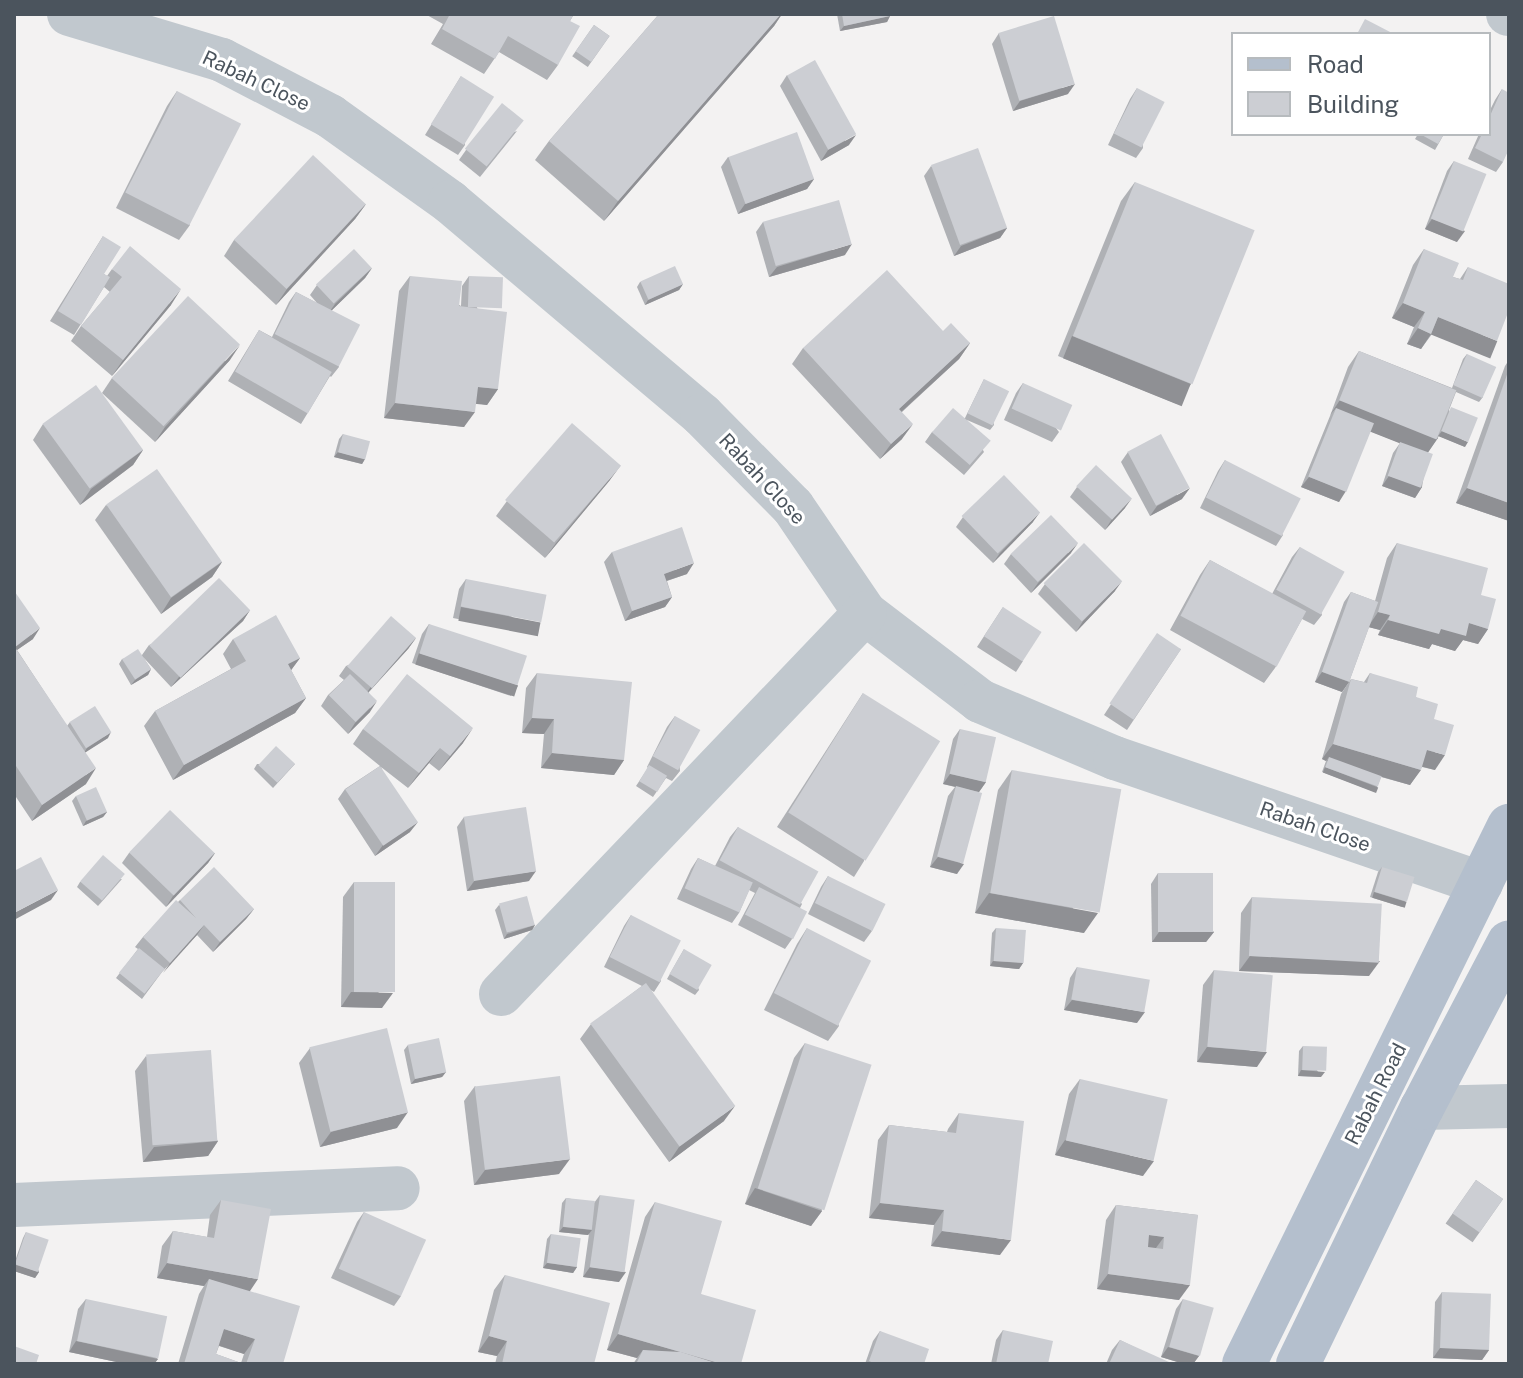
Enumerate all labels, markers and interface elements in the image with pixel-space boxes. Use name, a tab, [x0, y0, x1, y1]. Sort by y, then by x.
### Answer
legend	[1231, 32, 1491, 136]
street label: Rabah Close	[199, 46, 313, 116]
text: Road	[1307, 50, 1364, 78]
text: Building	[1307, 90, 1399, 118]
street label: Rabah Close	[714, 429, 810, 529]
street label: Rabah Close	[1256, 797, 1374, 857]
street label: Rabah Road	[1340, 1039, 1412, 1149]

